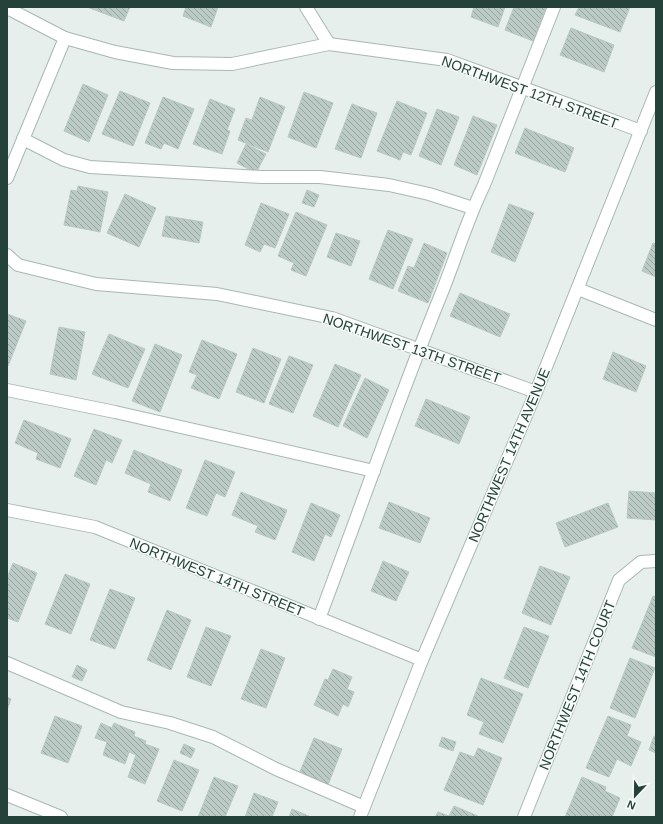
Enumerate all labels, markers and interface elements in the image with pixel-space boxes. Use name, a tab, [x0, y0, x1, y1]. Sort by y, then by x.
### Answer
street label: NORTHWEST 12TH STREET	[439, 53, 621, 132]
street label: NORTHWEST 13TH STREET	[321, 310, 503, 386]
street label: NORTHWEST 14TH AVENUE	[465, 366, 553, 544]
street label: NORTHWEST 14TH STREET	[127, 535, 307, 620]
street label: NORTHWEST 14TH COURT	[536, 598, 619, 772]
north arrow	[615, 776, 655, 816]
text: N	[625, 798, 637, 812]

